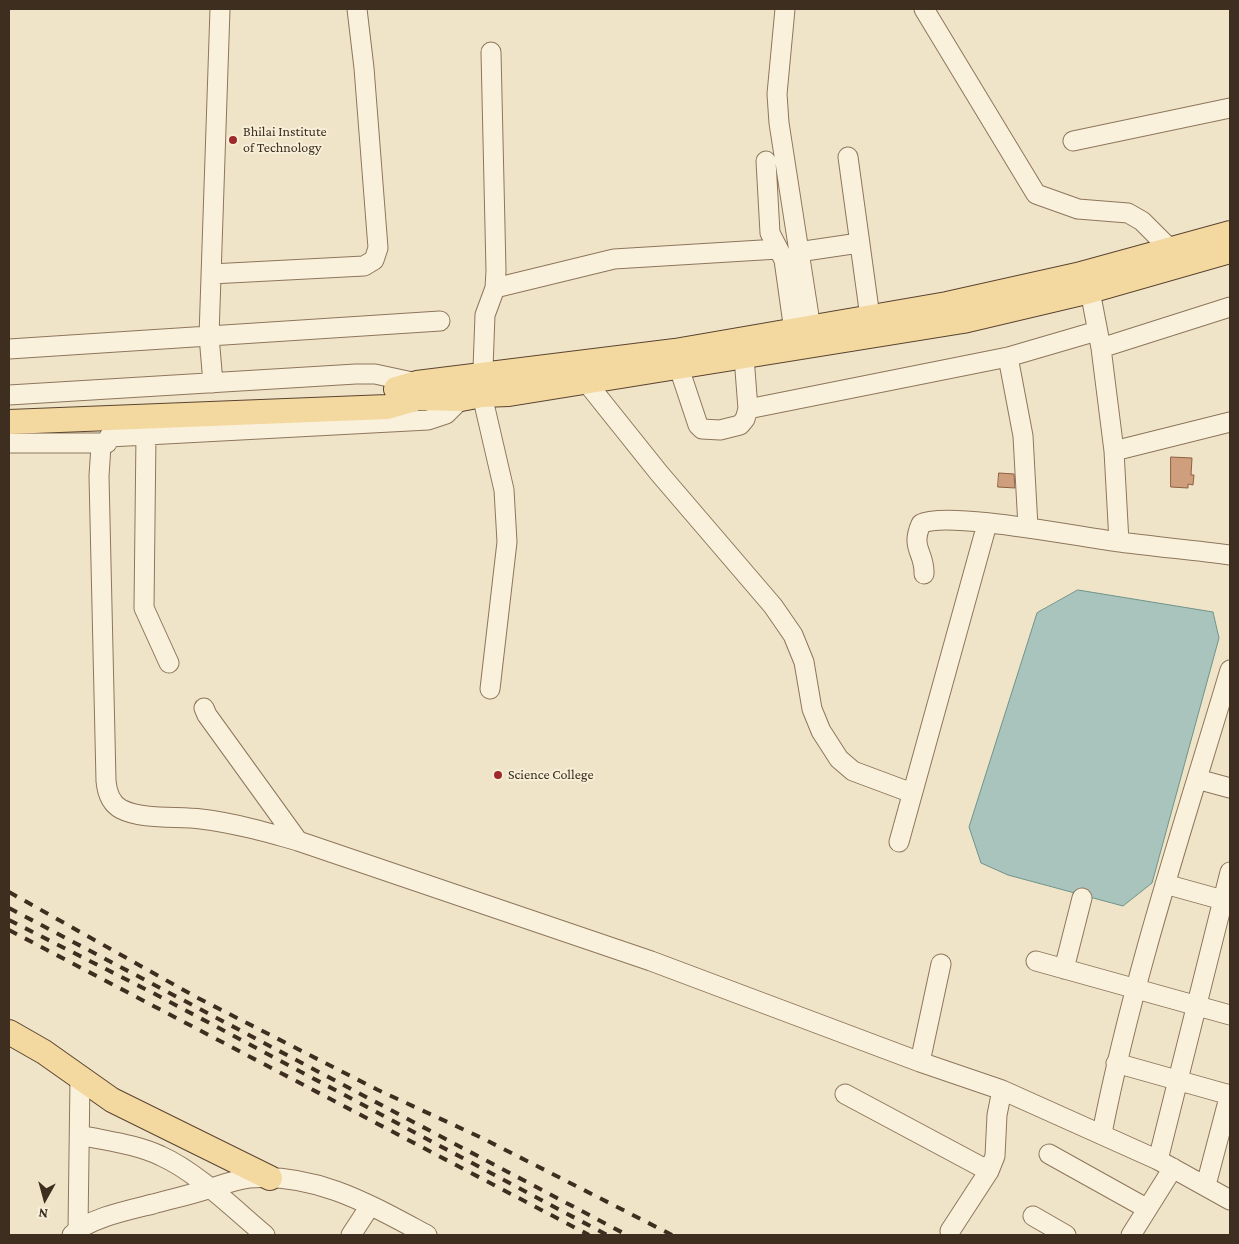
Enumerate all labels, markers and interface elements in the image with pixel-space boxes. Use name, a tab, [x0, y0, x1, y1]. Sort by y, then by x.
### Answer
place label: Bhilai Institute of Technology	[243, 124, 327, 156]
marker: Bhilai Institute of Technology	[227, 134, 239, 146]
place label: Science College	[508, 767, 594, 783]
marker: Science College	[492, 769, 504, 781]
north arrow	[20, 1174, 70, 1224]
text: N	[37, 1205, 49, 1222]

